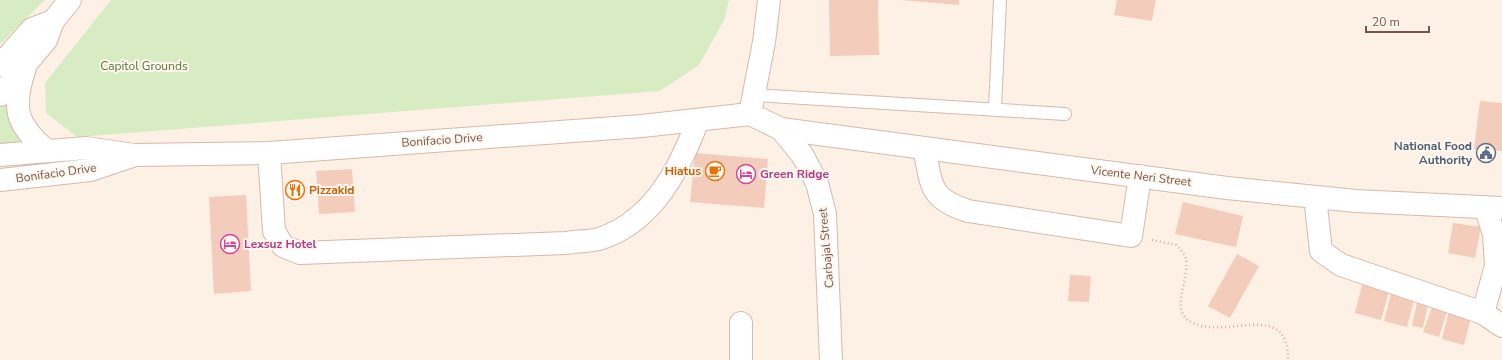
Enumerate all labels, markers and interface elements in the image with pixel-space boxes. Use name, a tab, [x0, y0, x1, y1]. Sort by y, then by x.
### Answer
scale bar	[1366, 8, 1429, 34]
text: 20 m	[1372, 14, 1400, 30]
park label: Capitol Grounds	[100, 58, 188, 74]
street label: Bonifacio Drive	[401, 129, 483, 151]
place label: National Food Authority	[1394, 138, 1473, 168]
public building icon: National Food Authority	[1475, 142, 1497, 164]
street label: Bonifacio Drive	[15, 159, 97, 187]
cafe icon: Hiatus	[704, 160, 726, 182]
street label: Vicente Neri Street	[1089, 162, 1193, 190]
place label: Hiatus	[665, 163, 701, 179]
hotel icon: Green Ridge	[735, 163, 757, 185]
place label: Green Ridge	[760, 166, 829, 182]
restaurant icon: Pizzakid	[284, 179, 306, 201]
place label: Pizzakid	[309, 182, 354, 198]
street label: Carbajal Street	[814, 206, 837, 289]
hotel icon: Lexsuz Hotel	[219, 233, 241, 255]
place label: Lexsuz Hotel	[244, 236, 317, 252]

